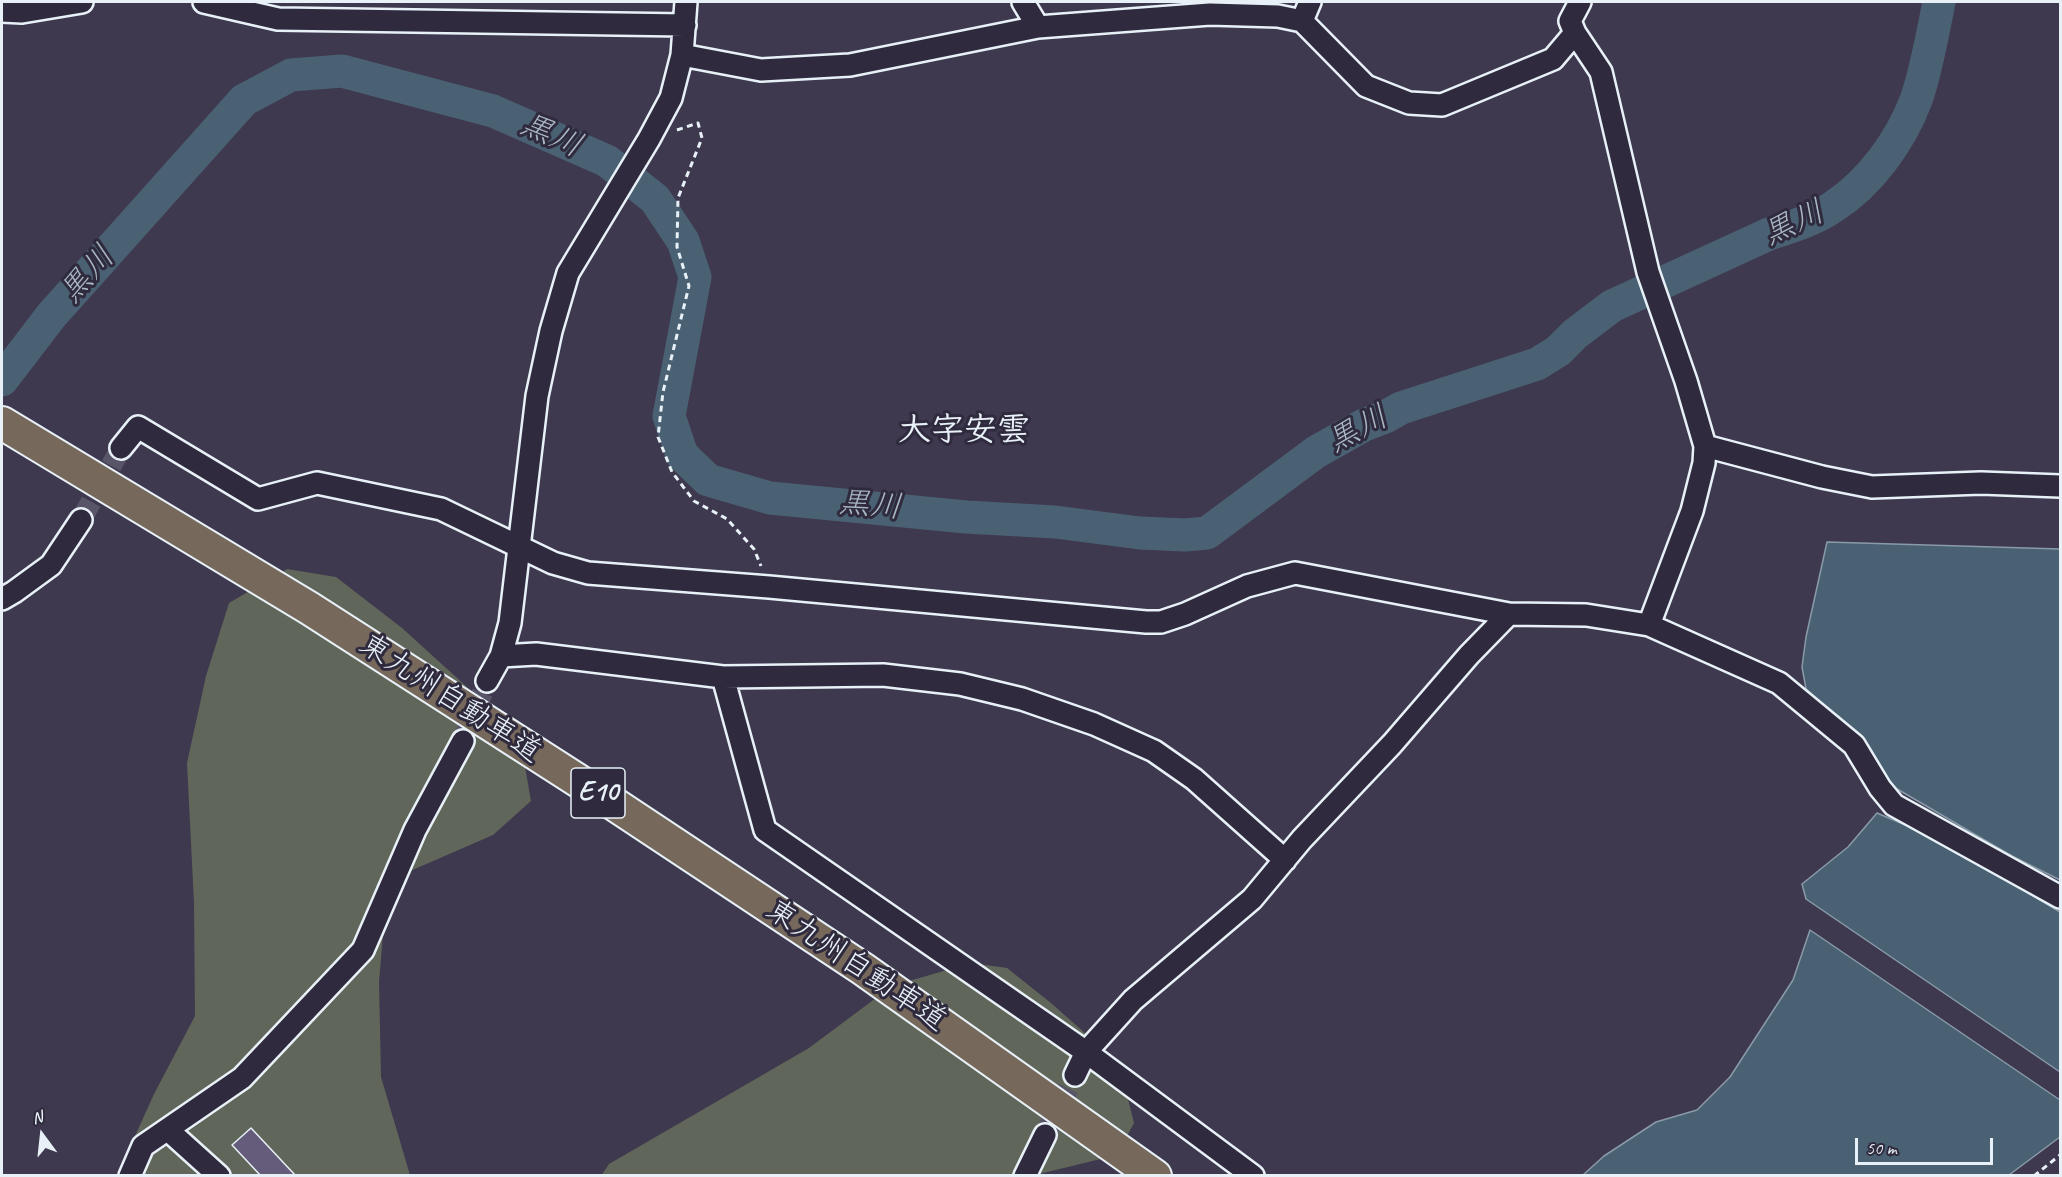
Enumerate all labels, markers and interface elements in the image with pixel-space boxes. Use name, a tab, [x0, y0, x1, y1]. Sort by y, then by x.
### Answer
water label: 黒川	[514, 105, 588, 167]
water label: 黒川	[1757, 193, 1831, 255]
water label: 黒川	[52, 238, 124, 312]
water label: 黒川	[1321, 398, 1395, 462]
district label: 大字安雲	[898, 411, 1030, 451]
water label: 黒川	[836, 484, 904, 528]
street label: 東九州自動車道	[352, 627, 548, 771]
road number: E10	[571, 768, 625, 818]
street label: 東九州自動車道	[759, 892, 953, 1040]
north arrow	[12, 1105, 72, 1165]
text: N	[30, 1107, 45, 1129]
scale bar	[1858, 1126, 1996, 1164]
text: 50 m	[1866, 1137, 1897, 1159]

